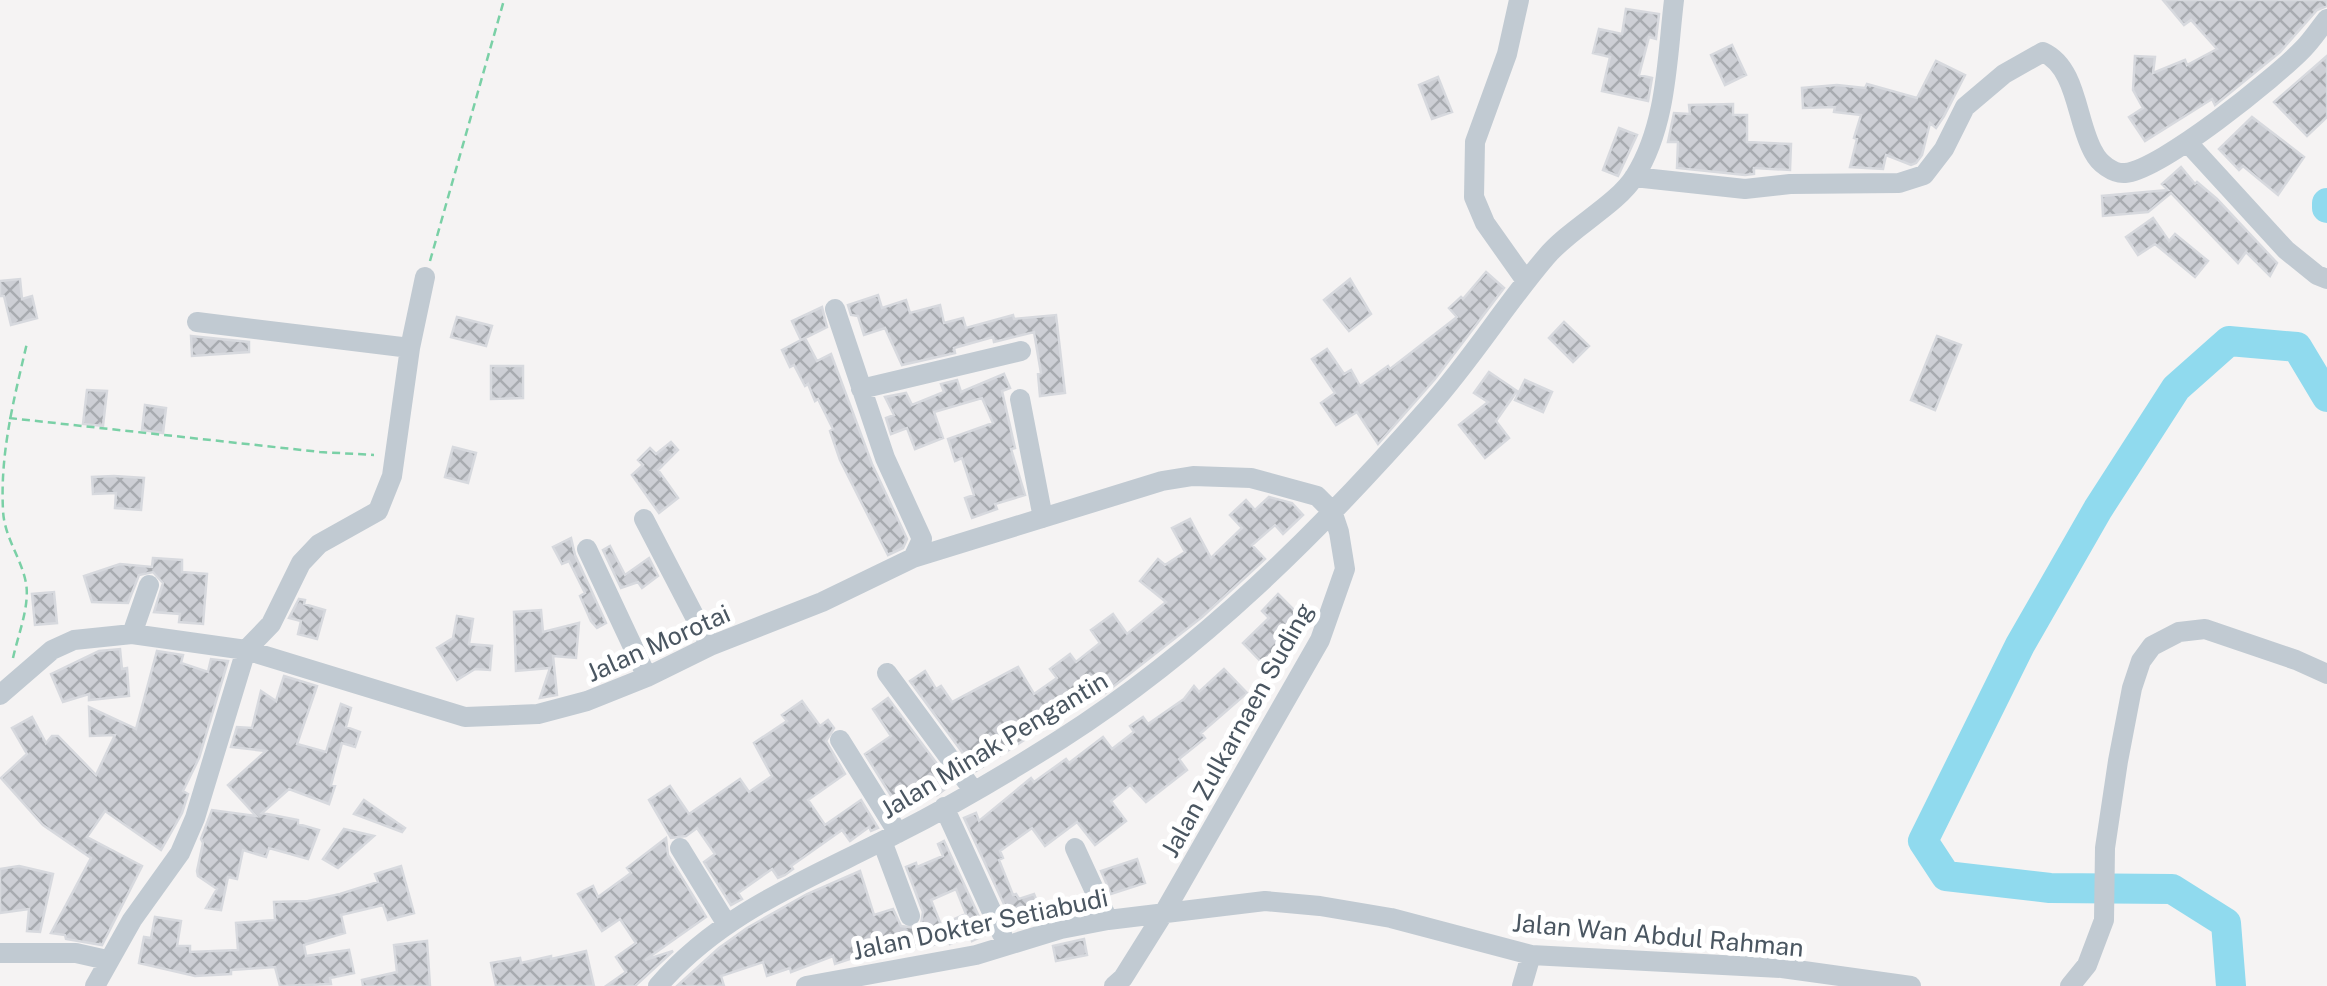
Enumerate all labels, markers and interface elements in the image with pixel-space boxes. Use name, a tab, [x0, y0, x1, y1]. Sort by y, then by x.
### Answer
street label: Jalan Morotai	[581, 598, 735, 688]
street label: Jalan Zulkarnaen Suding	[1155, 598, 1319, 862]
street label: Jalan Minak Pengantin	[875, 665, 1113, 825]
street label: Jalan Dokter Setiabudi	[849, 882, 1111, 966]
street label: Jalan Wan Abdul Rahman	[1511, 907, 1805, 963]

